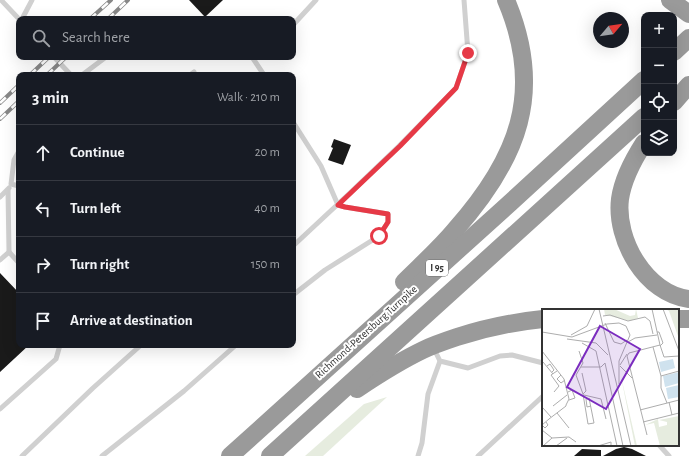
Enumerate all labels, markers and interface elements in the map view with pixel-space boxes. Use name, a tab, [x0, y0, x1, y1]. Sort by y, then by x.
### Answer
north arrow	[593, 12, 629, 48]
map controls	[641, 12, 677, 156]
button: +	[641, 12, 677, 48]
search box	[16, 16, 296, 60]
icon: search	[30, 27, 52, 49]
text: Search here	[62, 30, 130, 45]
route end	[459, 44, 477, 62]
button: −	[641, 48, 677, 84]
button: locate	[641, 84, 677, 120]
text: 3 min	[32, 89, 69, 106]
text: Walk · 210 m	[217, 91, 280, 104]
button: layers	[641, 120, 677, 156]
icon: ahead	[32, 142, 54, 164]
text: Continue	[70, 145, 125, 160]
text: 20 m	[255, 146, 280, 159]
icon: left	[32, 198, 54, 220]
text: Turn left	[70, 201, 121, 216]
text: 40 m	[254, 202, 280, 215]
route start	[370, 227, 388, 245]
icon: right	[32, 254, 54, 276]
text: Turn right	[70, 257, 129, 272]
text: 150 m	[251, 258, 280, 271]
road number: I 95	[426, 260, 448, 276]
street label: Richmond-Petersburg Turnpike	[313, 283, 419, 381]
inset map	[542, 309, 679, 446]
icon: arrive	[32, 310, 54, 332]
text: Arrive at destination	[70, 313, 193, 328]

